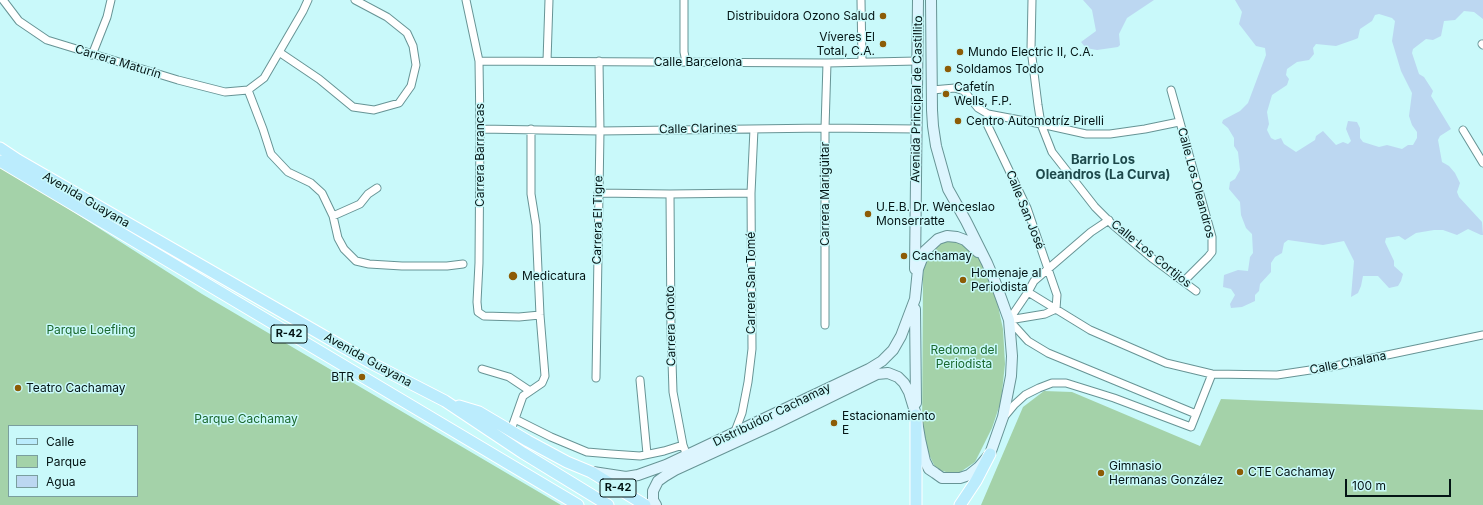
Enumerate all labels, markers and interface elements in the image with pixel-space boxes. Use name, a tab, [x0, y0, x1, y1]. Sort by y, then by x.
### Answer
place label: Distribuidora Ozono Salud	[727, 9, 875, 23]
marker: Distribuidora Ozono Salud	[878, 11, 888, 21]
street label: Avenida Principal de Castillito	[908, 15, 926, 183]
place label: Víveres El Total, C.A.	[817, 30, 875, 58]
marker: Víveres El Total, C.A.	[878, 39, 888, 49]
street label: Carrera Maturín	[73, 42, 163, 82]
place label: Mundo Electric II, C.A.	[968, 45, 1094, 59]
marker: Mundo Electric II, C.A.	[955, 47, 965, 57]
street label: Calle Barcelona	[654, 55, 742, 69]
place label: Soldamos Todo	[956, 62, 1044, 76]
marker: Soldamos Todo	[943, 64, 953, 74]
place label: Cafetín Wells, F.P.	[954, 80, 1012, 108]
marker: Cafetín Wells, F.P.	[941, 89, 951, 99]
street label: Carrera Barrancas	[473, 103, 487, 207]
place label: Centro Automotríz Pirelli	[966, 114, 1104, 128]
marker: Centro Automotríz Pirelli	[953, 116, 963, 126]
street label: Calle Clarines	[659, 121, 737, 137]
street label: Calle Los Oleandros	[1174, 126, 1218, 240]
street label: Carrera Marigüitar	[818, 142, 832, 246]
district label: Barrio Los Oleandros (La Curva)	[1036, 152, 1170, 183]
street label: Calle San José	[1003, 168, 1047, 252]
street label: Avenida Guayana	[40, 169, 132, 231]
street label: Carrera El Tigre	[590, 175, 606, 265]
place label: U.E.B. Dr. Wenceslao Monserratte	[876, 200, 995, 228]
marker: U.E.B. Dr. Wenceslao Monserratte	[863, 209, 873, 219]
street label: Calle Los Cortijos	[1108, 217, 1194, 291]
street label: Carrera San Tomé	[744, 232, 758, 334]
place label: Cachamay	[912, 249, 972, 263]
marker: Cachamay	[899, 251, 909, 261]
place label: Homenaje al Periodista	[971, 266, 1041, 294]
place label: Medicatura	[522, 269, 586, 283]
marker: Medicatura	[507, 270, 519, 282]
marker: Homenaje al Periodista	[958, 275, 968, 285]
street label: Carrera Onoto	[663, 286, 679, 366]
park label: Parque Loefling	[46, 323, 136, 337]
road number: R-42	[271, 325, 307, 343]
street label: Avenida Guayana	[322, 330, 414, 390]
park label: Redoma del Periodista	[931, 343, 997, 371]
street label: Calle Chalana	[1308, 349, 1388, 377]
place label: BTR	[331, 370, 354, 384]
marker: BTR	[357, 372, 367, 382]
street label: Distribuidor Cachamay	[711, 380, 833, 450]
place label: Teatro Cachamay	[26, 381, 125, 395]
marker: Teatro Cachamay	[13, 383, 23, 393]
place label: Estacionamiento E	[842, 409, 936, 437]
park label: Parque Cachamay	[194, 412, 298, 426]
marker: Estacionamiento E	[829, 418, 839, 428]
legend	[8, 425, 138, 497]
text: Calle	[46, 434, 74, 449]
text: Parque	[46, 454, 86, 469]
place label: Gimnasio Hermanas González	[1109, 459, 1223, 487]
place label: CTE Cachamay	[1248, 465, 1335, 479]
marker: CTE Cachamay	[1235, 467, 1245, 477]
marker: Gimnasio Hermanas González	[1096, 468, 1106, 478]
scale bar	[1347, 471, 1453, 497]
text: Agua	[46, 474, 75, 489]
text: 100 m	[1352, 478, 1386, 493]
road number: R-42	[600, 479, 636, 497]

